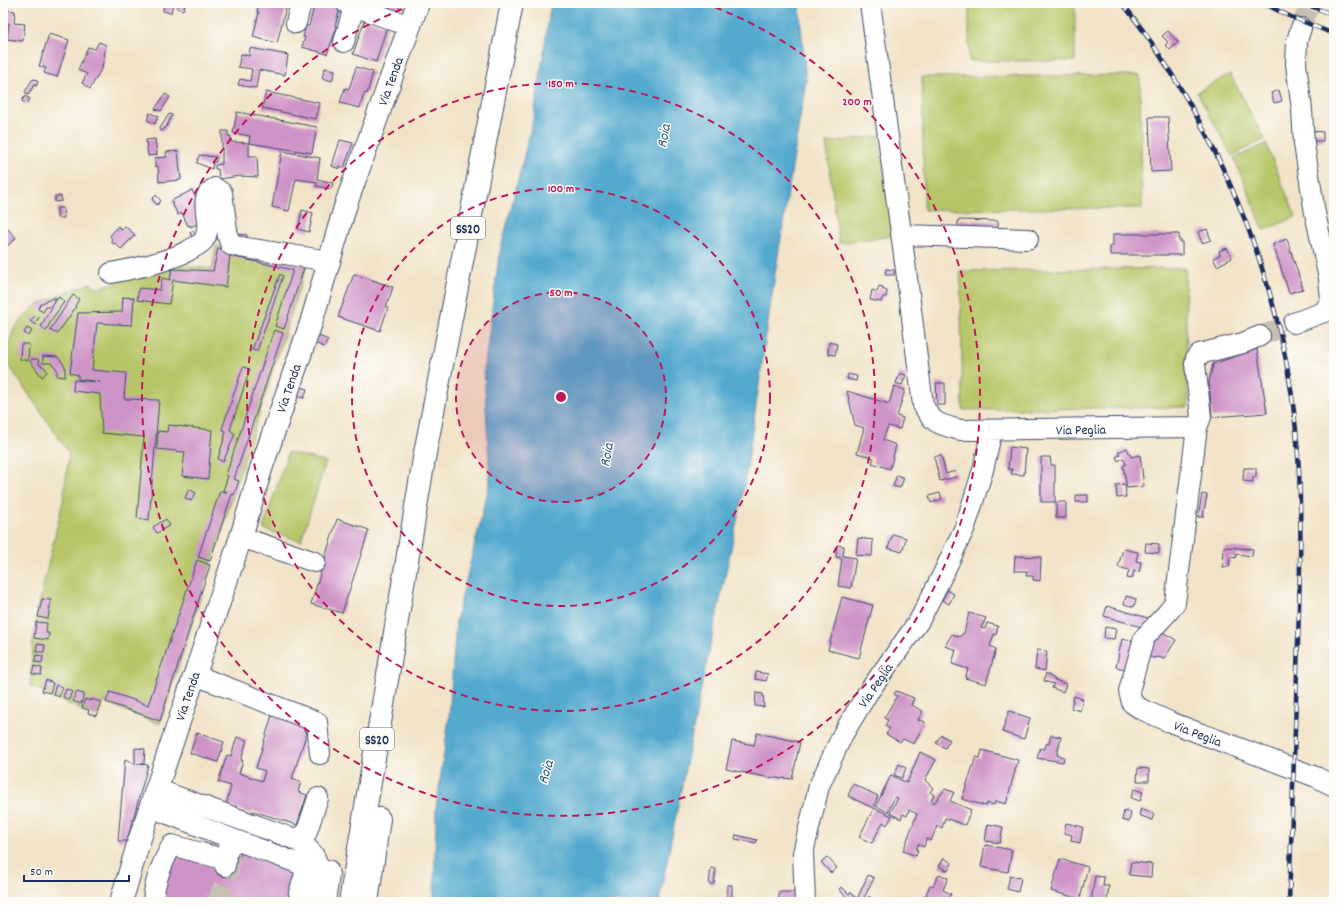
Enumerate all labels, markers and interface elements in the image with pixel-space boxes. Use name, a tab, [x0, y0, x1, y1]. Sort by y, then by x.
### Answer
street label: Via Tenda	[374, 54, 410, 109]
text: 150 m	[548, 76, 574, 93]
text: 200 m	[842, 94, 872, 111]
water label: Roia	[652, 122, 678, 150]
text: 100 m	[548, 181, 574, 198]
road number: SS20	[451, 217, 485, 239]
text: 50 m	[549, 285, 573, 302]
street label: Via Tenda	[272, 361, 308, 416]
centre of rings	[554, 390, 568, 404]
street label: Via Peglia	[1056, 421, 1107, 441]
water label: Roia	[595, 441, 621, 469]
street label: Via Peglia	[854, 659, 899, 713]
street label: Via Tenda	[171, 669, 207, 724]
street label: Via Peglia	[1170, 717, 1225, 753]
road number: SS20	[360, 728, 394, 750]
water label: Roia	[533, 757, 561, 787]
scale bar	[24, 857, 129, 883]
text: 50 m	[30, 864, 53, 881]

